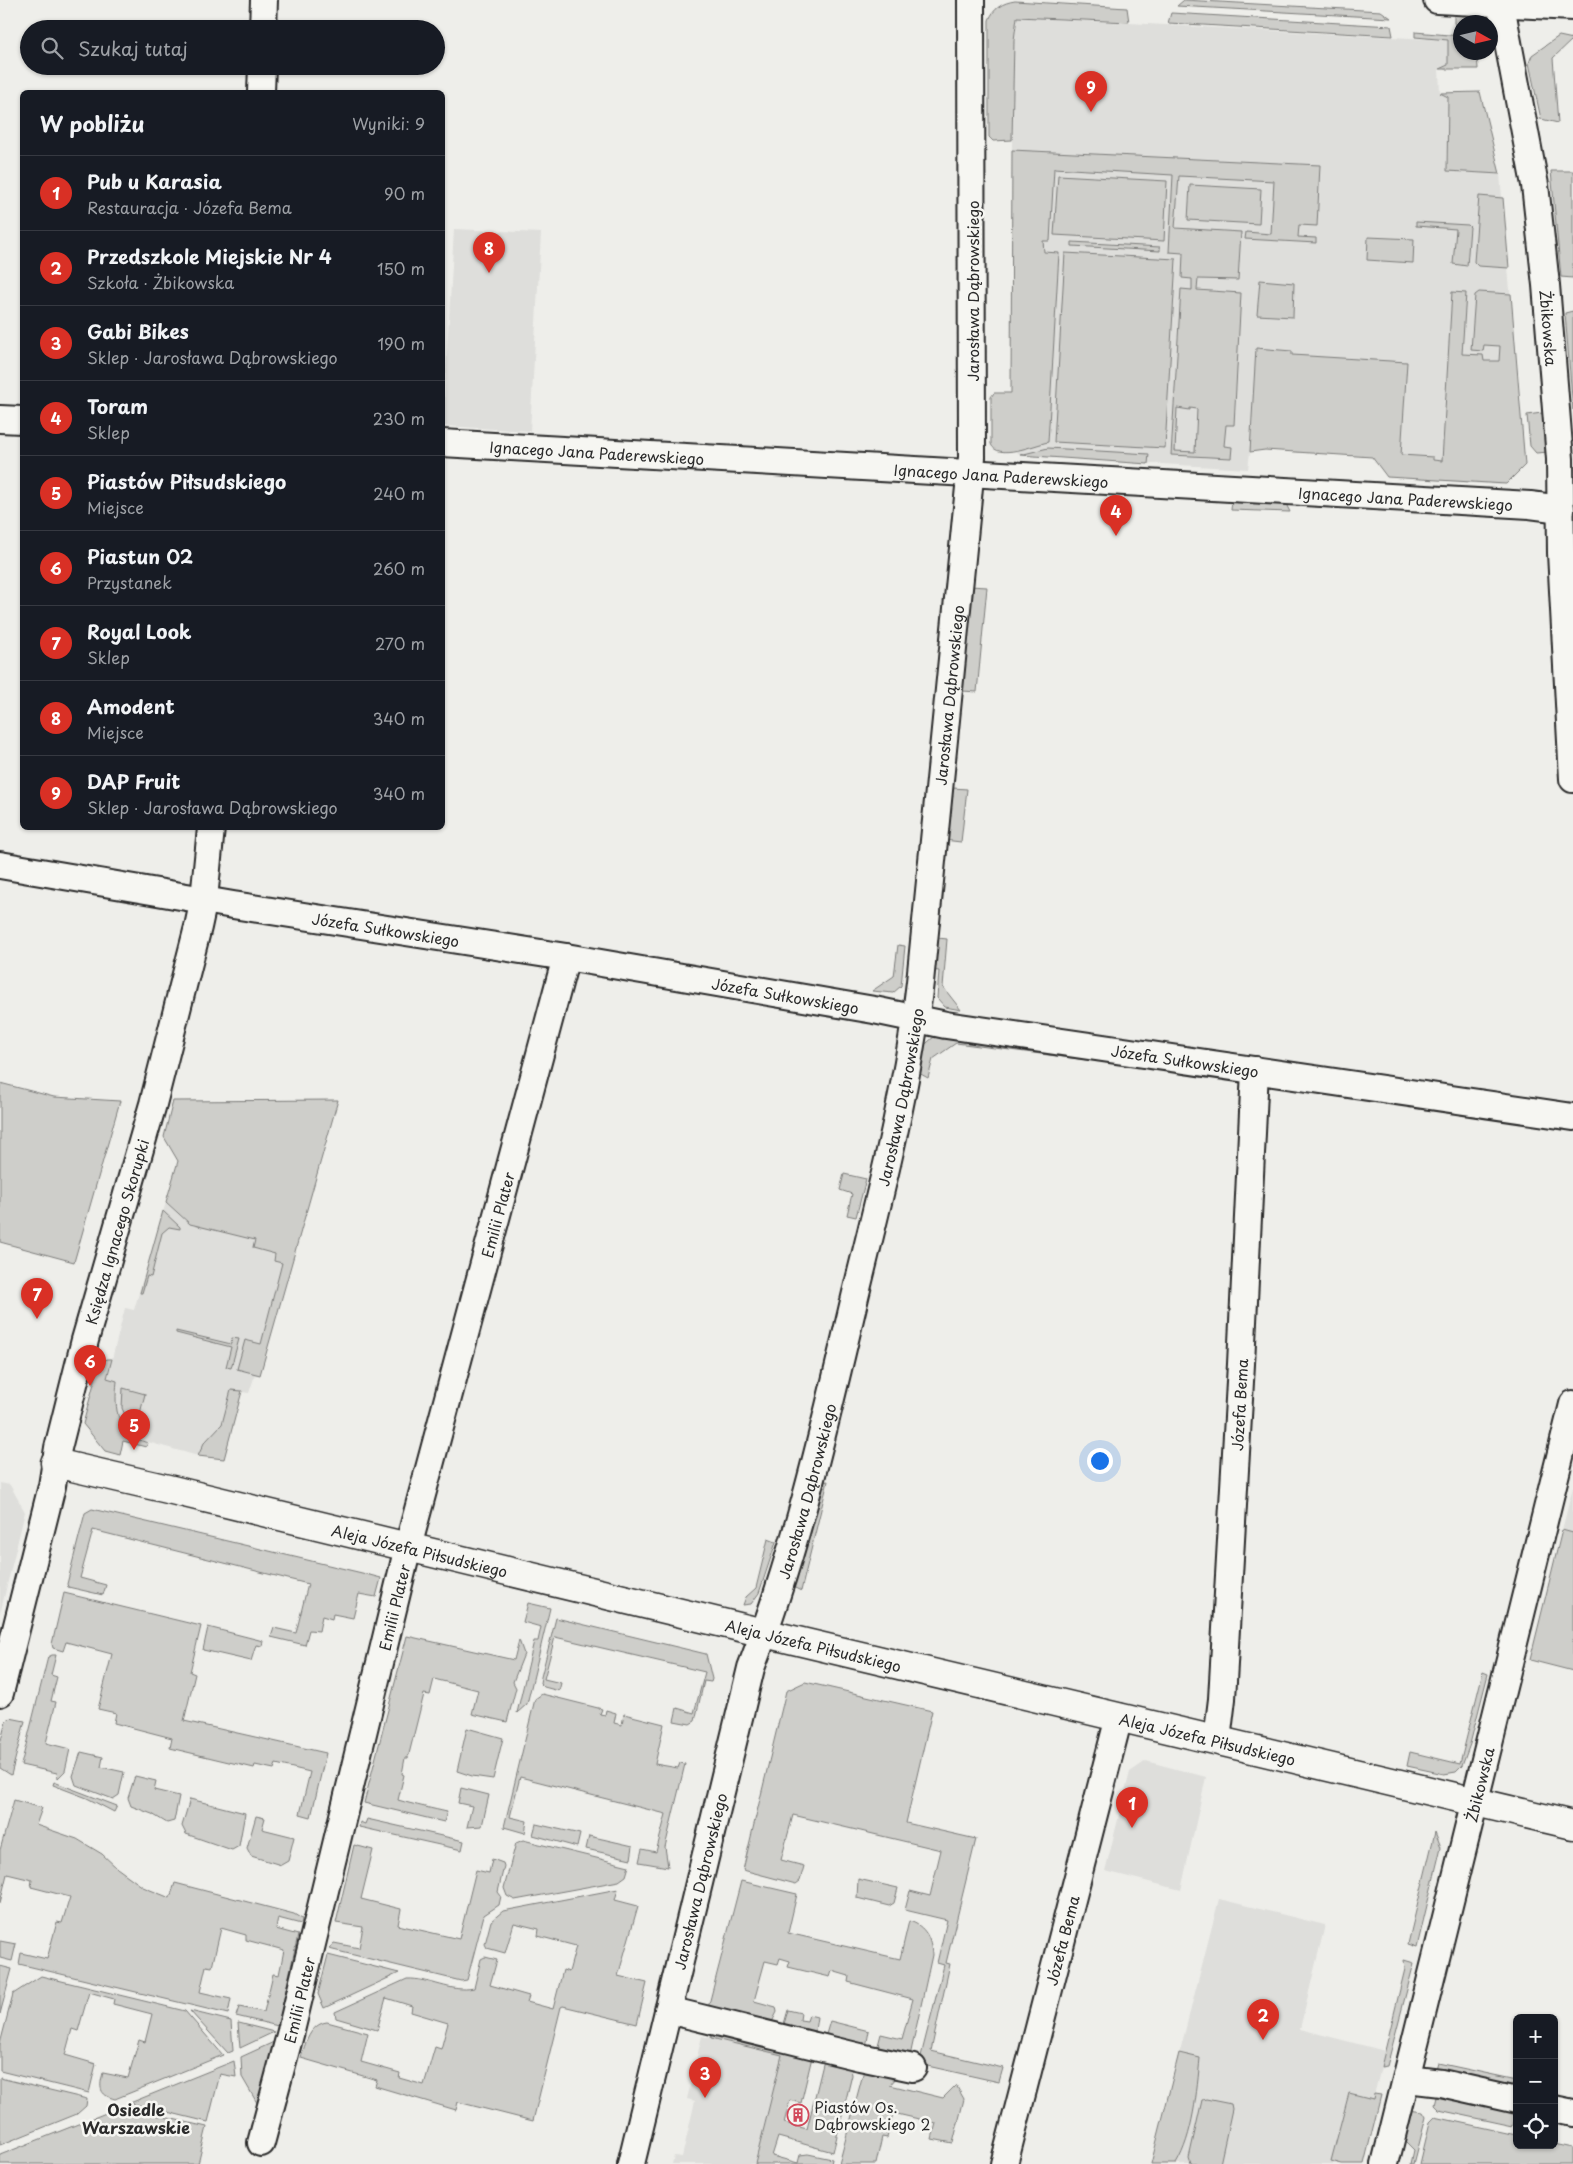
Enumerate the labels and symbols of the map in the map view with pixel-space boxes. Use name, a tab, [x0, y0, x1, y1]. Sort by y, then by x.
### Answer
north arrow	[1453, 15, 1498, 60]
pin: 9	[1075, 71, 1107, 112]
street label: Jarosława Dąbrowskiego	[961, 201, 984, 381]
pin: 8	[473, 232, 505, 273]
street label: Żbikowska	[1535, 289, 1564, 368]
street label: Ignacego Jana Paderewskiego	[489, 434, 705, 469]
street label: Ignacego Jana Paderewskiego	[893, 457, 1109, 492]
street label: Ignacego Jana Paderewskiego	[1297, 480, 1513, 516]
pin: 4	[1100, 495, 1132, 536]
street label: Jarosława Dąbrowskiego	[928, 604, 969, 786]
street label: Józefa Sułkowskiego	[310, 906, 461, 952]
street label: Józefa Sułkowskiego	[710, 971, 861, 1019]
street label: Jarosława Dąbrowskiego	[871, 1006, 928, 1188]
street label: Józefa Sułkowskiego	[1110, 1038, 1260, 1082]
street label: Księdza Ignacego Skorupki	[79, 1136, 154, 1327]
street label: Emilii Plater	[474, 1168, 520, 1260]
pin: 7	[21, 1278, 53, 1319]
pin: 6	[74, 1345, 106, 1386]
street label: Józefa Bema	[1225, 1357, 1253, 1452]
street label: Jarosława Dąbrowskiego	[771, 1401, 841, 1582]
pin: 5	[118, 1409, 150, 1450]
your location	[1087, 1448, 1113, 1474]
street label: Aleja Józefa Piłsudskiego	[329, 1517, 510, 1582]
street label: Emilii Plater	[372, 1561, 415, 1653]
street label: Aleja Józefa Piłsudskiego	[723, 1613, 904, 1677]
street label: Aleja Józefa Piłsudskiego	[1117, 1706, 1298, 1770]
street label: Żbikowska	[1459, 1744, 1499, 1824]
pin: 1	[1116, 1787, 1148, 1828]
street label: Jarosława Dąbrowskiego	[667, 1790, 732, 1972]
street label: Józefa Bema	[1039, 1892, 1084, 1988]
street label: Emilii Plater	[277, 1953, 320, 2046]
pin: 2	[1247, 1999, 1279, 2040]
pin: 3	[689, 2057, 721, 2098]
place label: Piastów Os. Dąbrowskiego 2	[814, 2095, 930, 2135]
district label: Osiedle Warszawskie	[82, 2097, 190, 2139]
building icon: Piastów Os. Dąbrowskiego 2	[786, 2103, 810, 2127]

